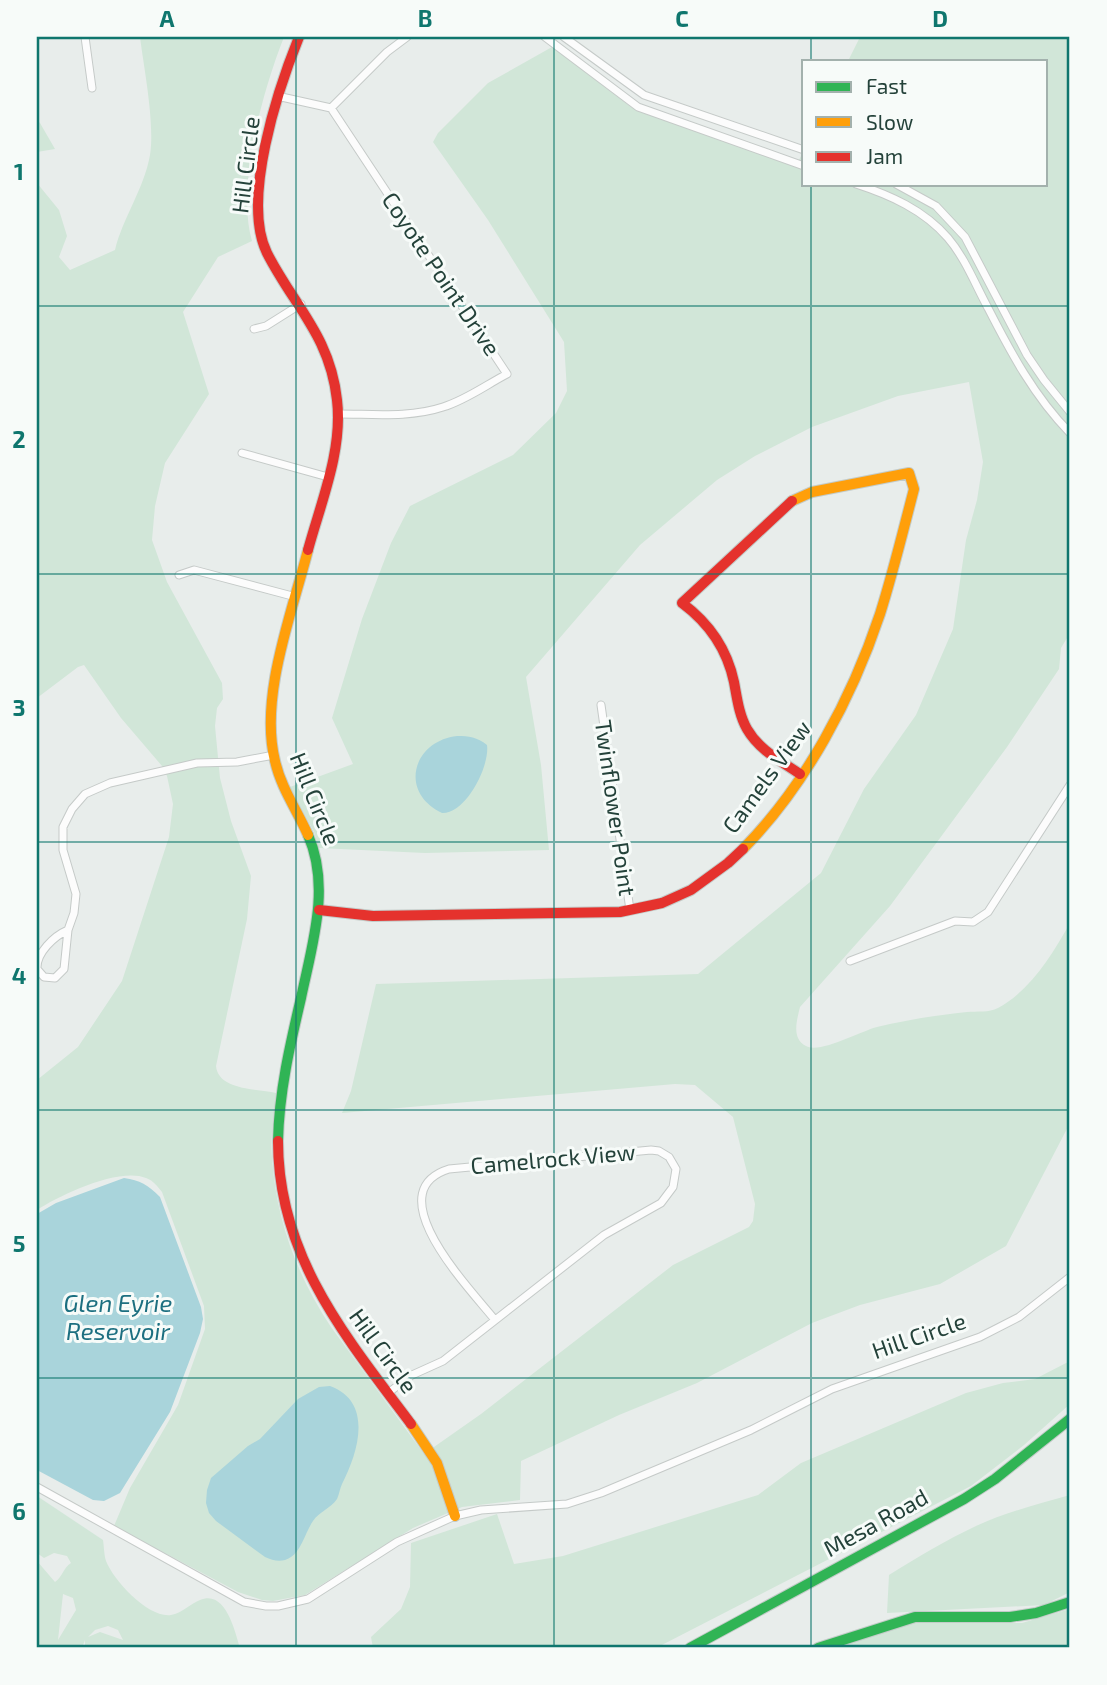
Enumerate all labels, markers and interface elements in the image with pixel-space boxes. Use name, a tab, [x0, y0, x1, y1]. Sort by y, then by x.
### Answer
text: A	[159, 4, 175, 32]
text: B	[418, 4, 432, 32]
text: C	[675, 4, 689, 32]
text: D	[932, 4, 948, 32]
legend	[802, 60, 1048, 186]
text: Fast	[866, 73, 907, 98]
text: Slow	[866, 109, 913, 134]
street label: Hill Circle	[225, 115, 265, 215]
text: Jam	[866, 143, 903, 168]
text: 1	[14, 157, 24, 185]
street label: Coyote Point Drive	[377, 186, 507, 361]
text: 2	[12, 425, 26, 453]
text: 3	[12, 693, 26, 721]
street label: Camels View	[716, 715, 816, 838]
street label: Twinflower Point	[590, 718, 642, 898]
street label: Hill Circle	[285, 748, 347, 849]
text: 4	[12, 961, 26, 989]
street label: Camelrock View	[469, 1137, 637, 1179]
text: 5	[13, 1229, 25, 1257]
water label: Glen Eyrie Reservoir	[64, 1288, 173, 1345]
street label: Hill Circle	[344, 1303, 424, 1398]
street label: Hill Circle	[868, 1306, 969, 1364]
street label: Mesa Road	[818, 1482, 933, 1562]
text: 6	[12, 1497, 26, 1525]

